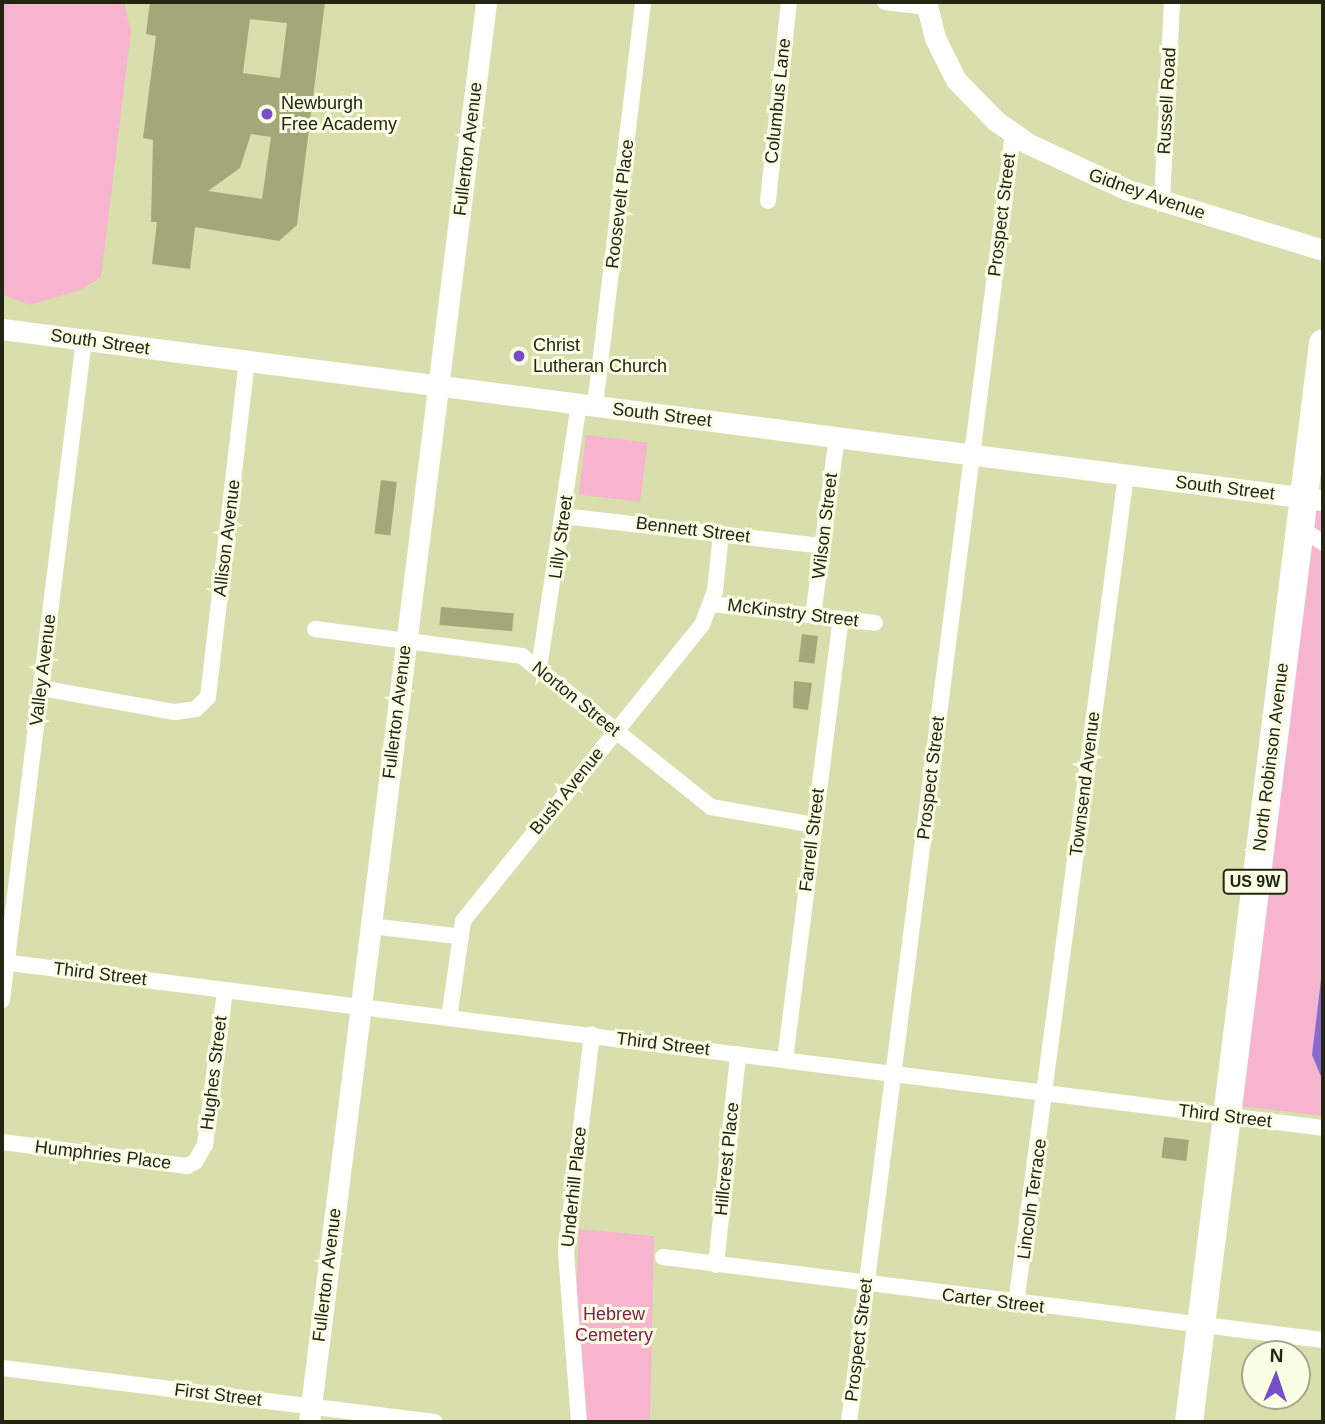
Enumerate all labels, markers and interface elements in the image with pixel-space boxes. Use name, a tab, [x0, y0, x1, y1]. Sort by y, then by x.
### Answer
street label: Columbus Lane	[761, 37, 795, 165]
street label: Russell Road	[1153, 47, 1181, 155]
street label: Fullerton Avenue	[449, 80, 487, 218]
place label: Newburgh Free Academy	[281, 93, 398, 136]
marker: Newburgh Free Academy	[259, 106, 275, 122]
street label: Roosevelt Place	[601, 138, 639, 270]
street label: Prospect Street	[984, 152, 1020, 278]
street label: Gidney Avenue	[1085, 164, 1209, 224]
street label: South Street	[49, 324, 151, 360]
place label: Christ Lutheran Church	[533, 335, 667, 378]
marker: Christ Lutheran Church	[511, 348, 527, 364]
street label: South Street	[611, 398, 713, 432]
street label: South Street	[1174, 471, 1276, 505]
street label: Wilson Street	[808, 472, 842, 580]
street label: Allison Avenue	[209, 478, 245, 598]
street label: Lilly Street	[544, 494, 578, 580]
street label: Bennett Street	[635, 512, 751, 548]
street label: McKinstry Street	[726, 594, 860, 632]
street label: Valley Avenue	[25, 612, 61, 728]
street label: Fullerton Avenue	[378, 643, 416, 781]
street label: Norton Street	[528, 657, 624, 741]
street label: North Robinson Avenue	[1249, 661, 1293, 853]
street label: Townsend Avenue	[1065, 710, 1105, 858]
street label: Prospect Street	[913, 715, 949, 841]
street label: Bush Avenue	[525, 743, 609, 839]
street label: Farrell Street	[795, 787, 829, 893]
road number: US 9W	[1222, 870, 1288, 894]
street label: Third Street	[52, 958, 148, 990]
street label: Hughes Street	[196, 1015, 232, 1131]
street label: Third Street	[615, 1028, 711, 1060]
street label: Third Street	[1177, 1100, 1273, 1132]
street label: Hillcrest Place	[710, 1101, 744, 1217]
street label: Underhill Place	[557, 1126, 591, 1248]
street label: Humphries Place	[34, 1136, 172, 1174]
street label: Lincoln Terrace	[1013, 1137, 1051, 1261]
street label: Fullerton Avenue	[308, 1206, 346, 1344]
street label: Prospect Street	[841, 1277, 877, 1403]
street label: Carter Street	[941, 1284, 1045, 1318]
park label: Hebrew Cemetery	[575, 1304, 653, 1346]
north arrow	[1241, 1340, 1311, 1410]
text: N	[1269, 1345, 1284, 1366]
street label: First Street	[173, 1379, 263, 1411]

